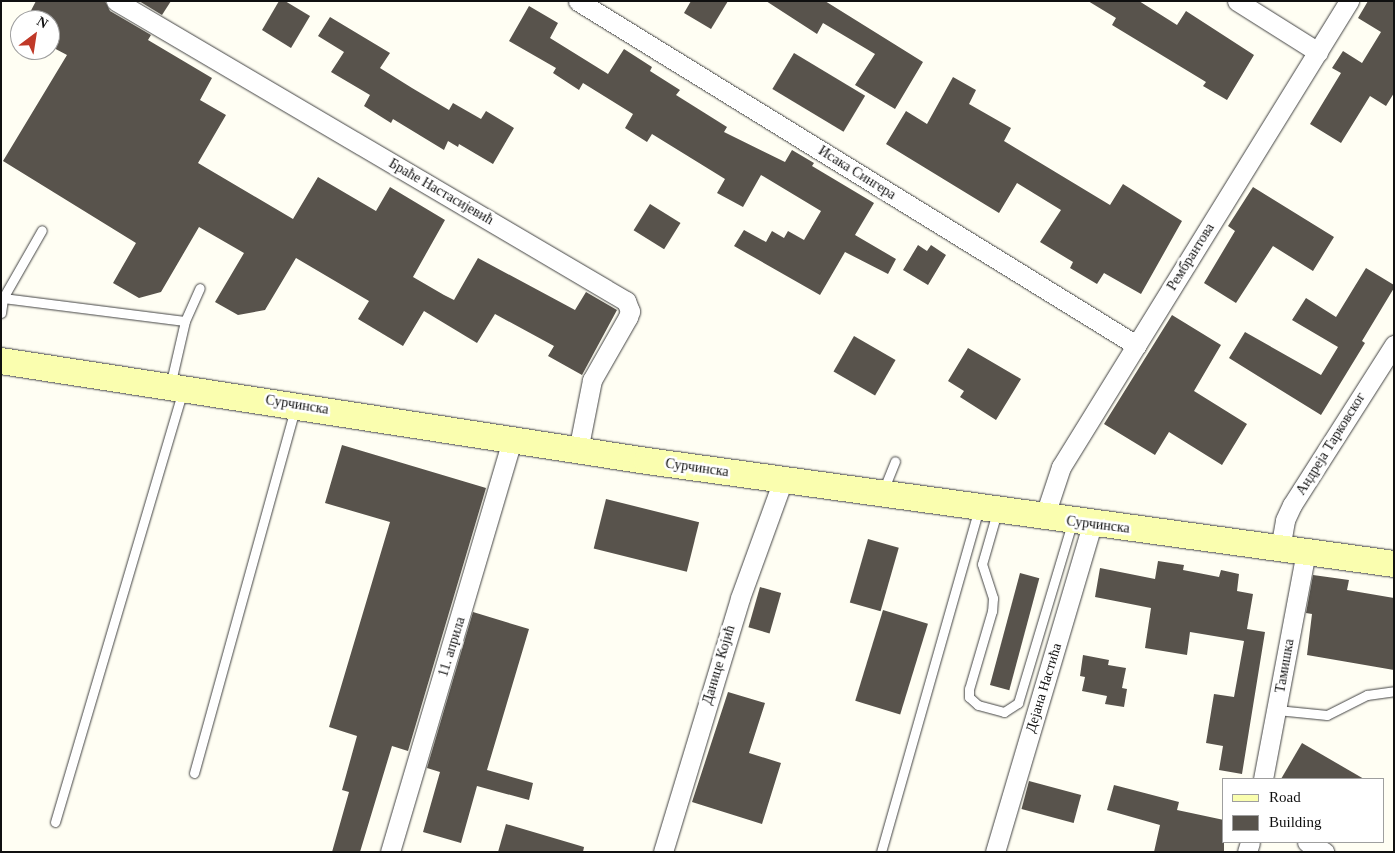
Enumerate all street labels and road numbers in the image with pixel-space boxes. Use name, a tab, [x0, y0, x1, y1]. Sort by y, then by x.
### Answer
street label: Исака Сингера	[815, 142, 899, 204]
street label: Браће Настасијевић	[386, 155, 496, 229]
street label: Рембрантова	[1164, 220, 1218, 294]
street label: Андреја Тарковског	[1293, 390, 1369, 498]
street label: Сурчинска	[264, 392, 330, 418]
street label: Сурчинска	[664, 455, 730, 481]
street label: Сурчинска	[1065, 513, 1131, 537]
street label: 11. априла	[435, 615, 469, 679]
street label: Данице Којић	[699, 623, 739, 707]
street label: Тамишка	[1272, 638, 1298, 694]
street label: Дејана Настића	[1022, 641, 1066, 735]

